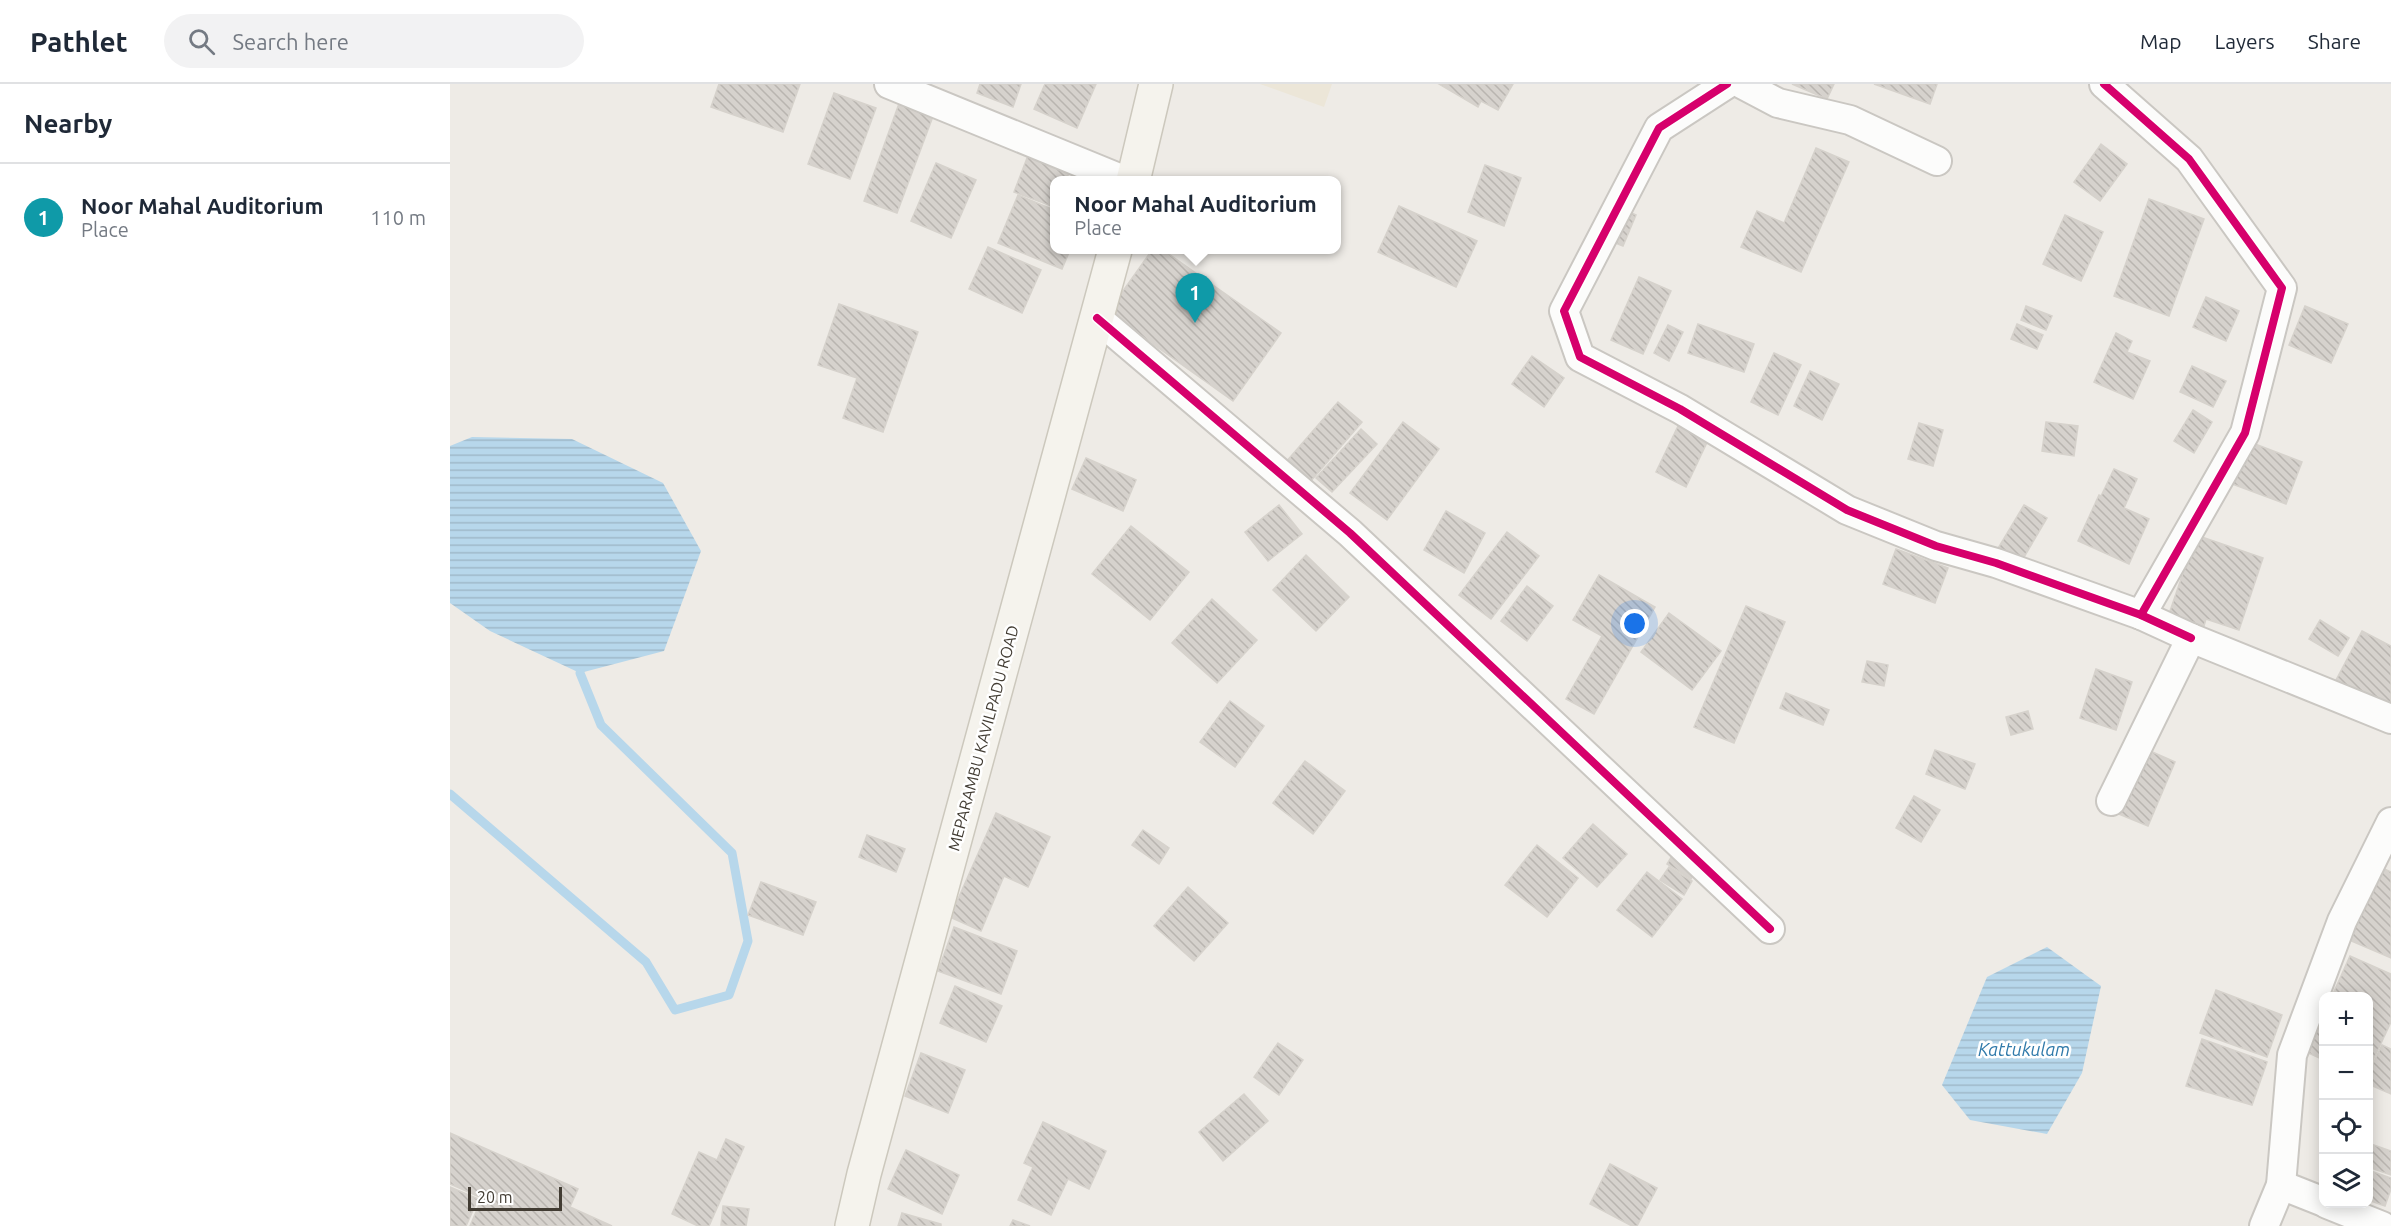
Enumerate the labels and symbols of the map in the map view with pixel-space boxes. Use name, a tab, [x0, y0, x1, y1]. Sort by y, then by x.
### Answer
pin: 1	[1176, 274, 1214, 323]
your location	[1620, 609, 1649, 638]
street label: MEPARAMBU KAVILPADU ROAD	[944, 623, 1022, 853]
water label: Kattukulam	[1978, 1039, 2070, 1059]
scale bar	[468, 1184, 562, 1212]

